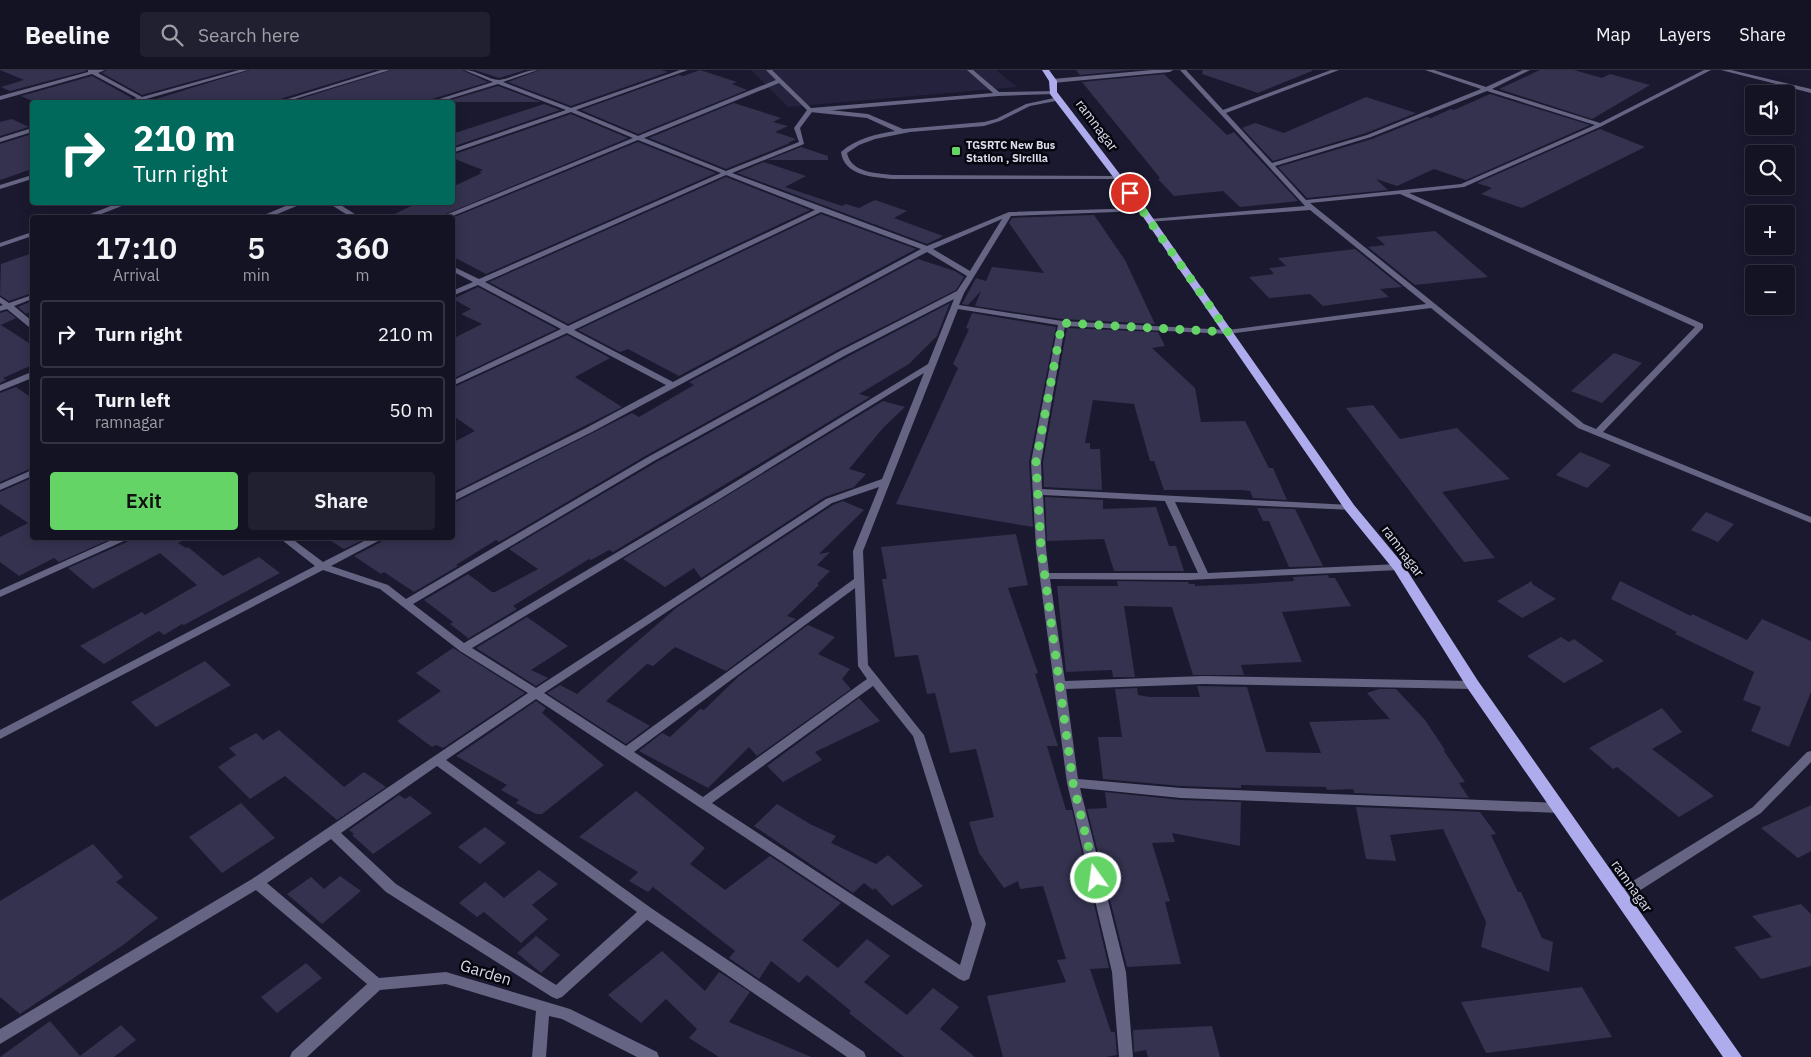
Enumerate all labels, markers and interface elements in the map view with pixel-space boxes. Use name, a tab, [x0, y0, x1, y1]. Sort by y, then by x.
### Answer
search box	[140, 12, 490, 57]
text: Beeline	[25, 19, 110, 51]
icon: search	[158, 21, 186, 49]
text: Search here	[198, 23, 300, 47]
text: Map	[1596, 23, 1631, 46]
text: Layers	[1659, 23, 1711, 46]
text: Share	[1739, 23, 1786, 46]
map controls	[1745, 85, 1795, 315]
button: sound	[1745, 85, 1795, 135]
street label: ramnagar	[1072, 96, 1122, 154]
text: 210 m	[133, 115, 236, 161]
icon: right	[50, 120, 115, 185]
place label: TGSRTC New Bus Station , Sircilla	[966, 138, 1056, 165]
marker: TGSRTC New Bus Station , Sircilla	[950, 145, 962, 157]
button: search	[1745, 145, 1795, 195]
text: Turn right	[133, 159, 228, 188]
pin	[1109, 172, 1151, 214]
icon: arrive	[1116, 179, 1144, 207]
button: +	[1745, 205, 1795, 255]
text: 17:10	[96, 228, 177, 267]
text: 5	[247, 228, 265, 267]
text: 360	[335, 228, 389, 267]
text: Arrival	[113, 265, 160, 285]
text: min	[243, 265, 270, 285]
text: m	[355, 265, 369, 285]
button: −	[1745, 265, 1795, 315]
icon: right	[52, 320, 80, 348]
text: Turn right	[95, 322, 182, 346]
text: 210 m	[378, 322, 433, 346]
text: Turn left	[95, 388, 171, 412]
icon: left	[52, 396, 80, 424]
text: 50 m	[389, 398, 433, 422]
text: ramnagar	[95, 412, 164, 432]
button: Exit	[50, 472, 238, 530]
button: Share	[248, 472, 435, 530]
street label: ramnagar	[1378, 522, 1428, 580]
position arrow	[1069, 851, 1121, 903]
street label: ramnagar	[1607, 856, 1657, 916]
street label: Garden	[458, 955, 514, 989]

